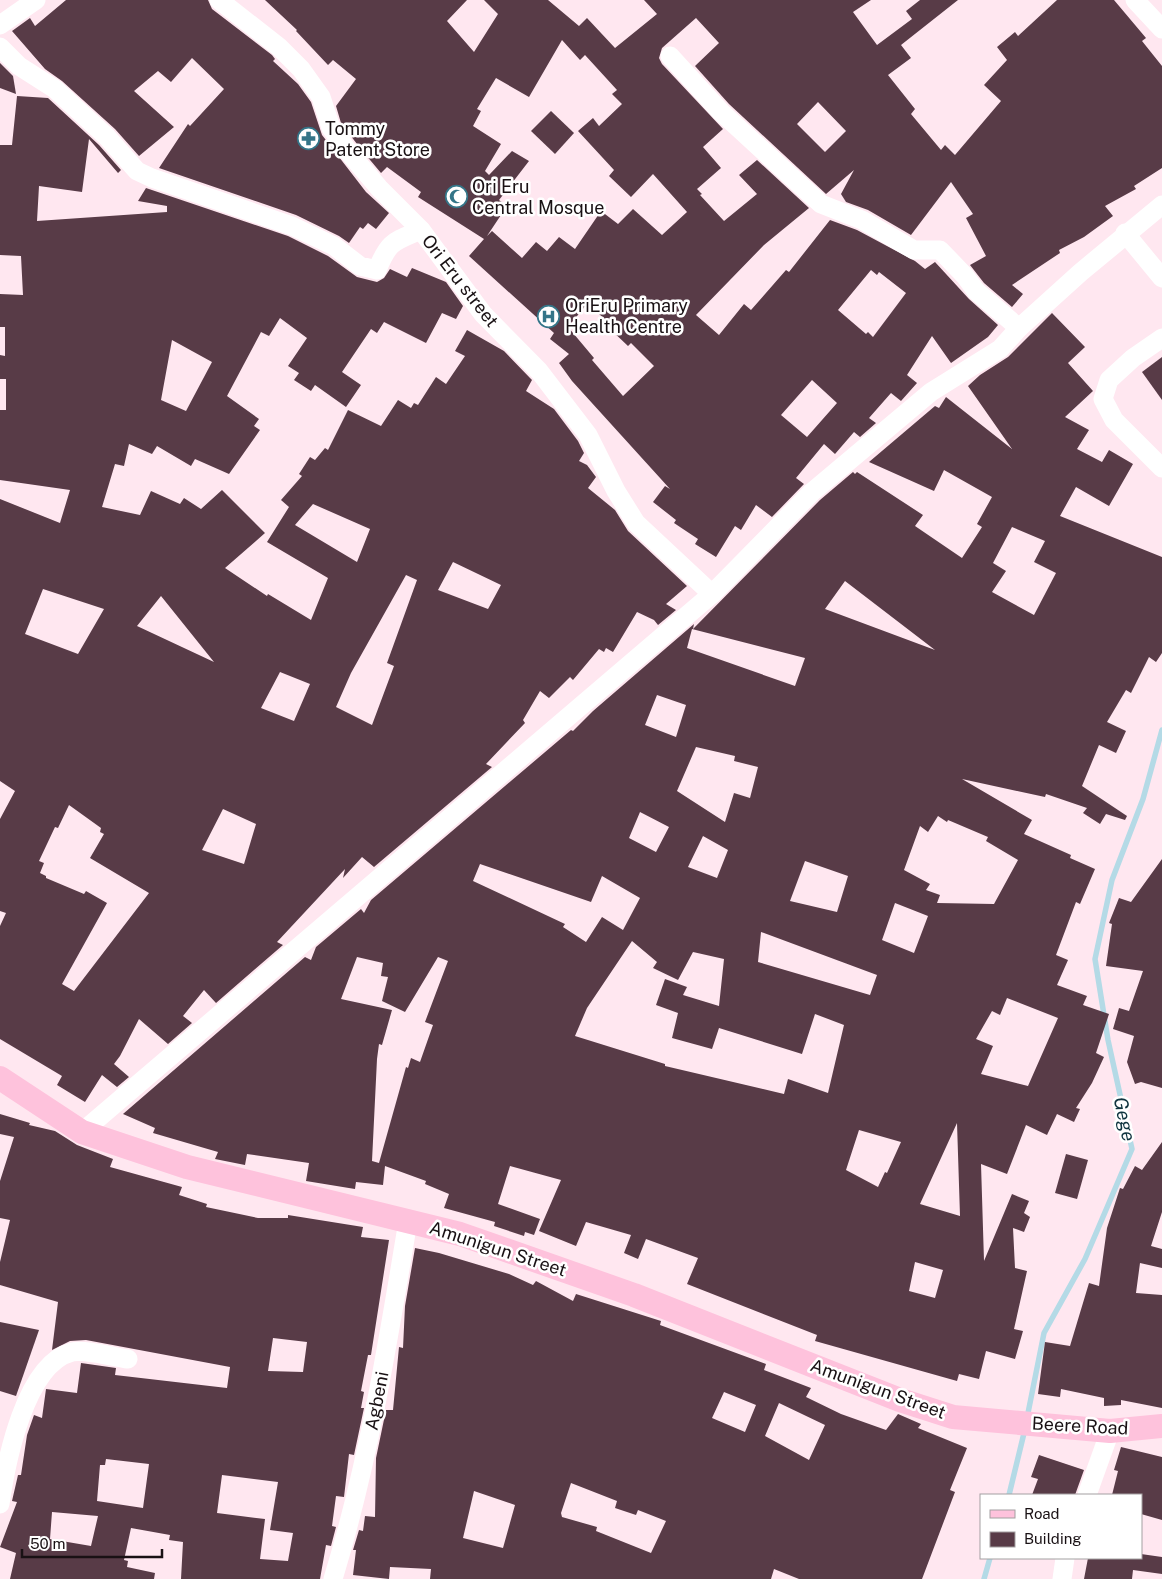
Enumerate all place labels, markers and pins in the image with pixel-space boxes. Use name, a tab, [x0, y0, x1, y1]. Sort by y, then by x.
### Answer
place label: Tommy Patent Store	[325, 118, 430, 160]
pharmacy icon: Tommy Patent Store	[297, 127, 321, 151]
place label: Ori Eru Central Mosque	[472, 176, 604, 218]
mosque icon: Ori Eru Central Mosque	[444, 185, 468, 209]
place label: OriEru Primary Health Centre	[565, 295, 688, 337]
hospital icon: OriEru Primary Health Centre	[537, 304, 561, 328]

